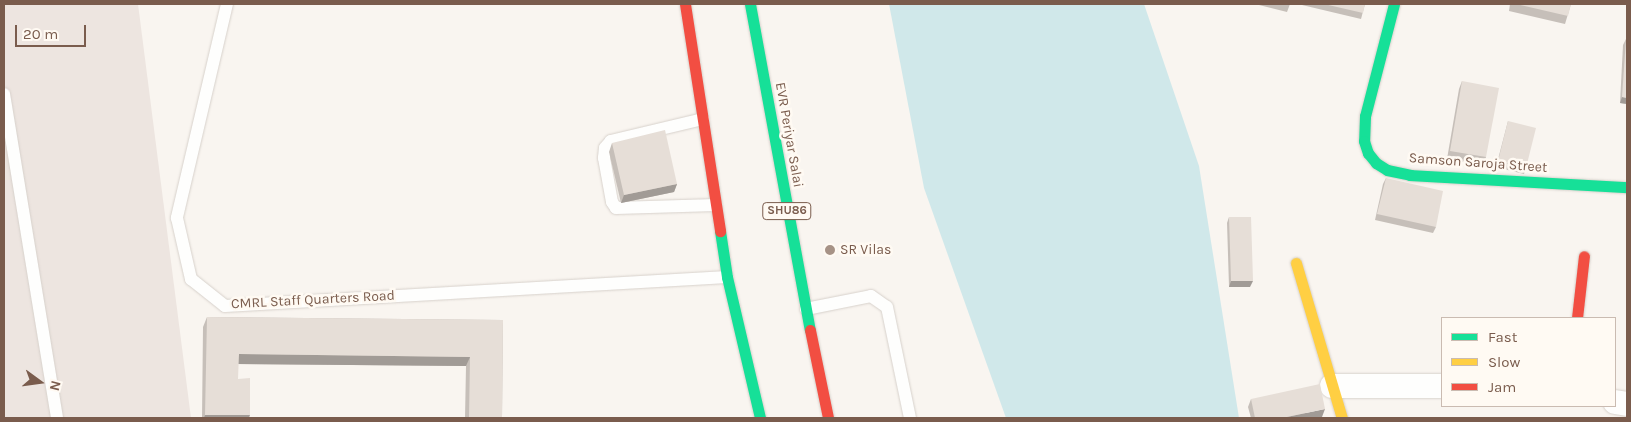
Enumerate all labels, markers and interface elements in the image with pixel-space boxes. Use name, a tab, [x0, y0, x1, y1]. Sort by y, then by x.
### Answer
scale bar	[18, 15, 89, 47]
text: 20 m	[23, 25, 58, 43]
street label: EVR Periyar Salai	[771, 81, 807, 189]
street label: Samson Saroja Street	[1408, 150, 1548, 176]
road number: SHU86	[762, 202, 812, 220]
place label: SR Vilas	[840, 242, 891, 258]
marker: SR Vilas	[824, 244, 836, 256]
street label: CMRL Staff Quarters Road	[231, 287, 395, 313]
legend	[1441, 317, 1616, 407]
text: Fast	[1488, 328, 1517, 346]
text: Slow	[1488, 353, 1520, 371]
north arrow	[15, 357, 65, 407]
text: Jam	[1488, 378, 1516, 396]
text: N	[46, 379, 65, 393]

